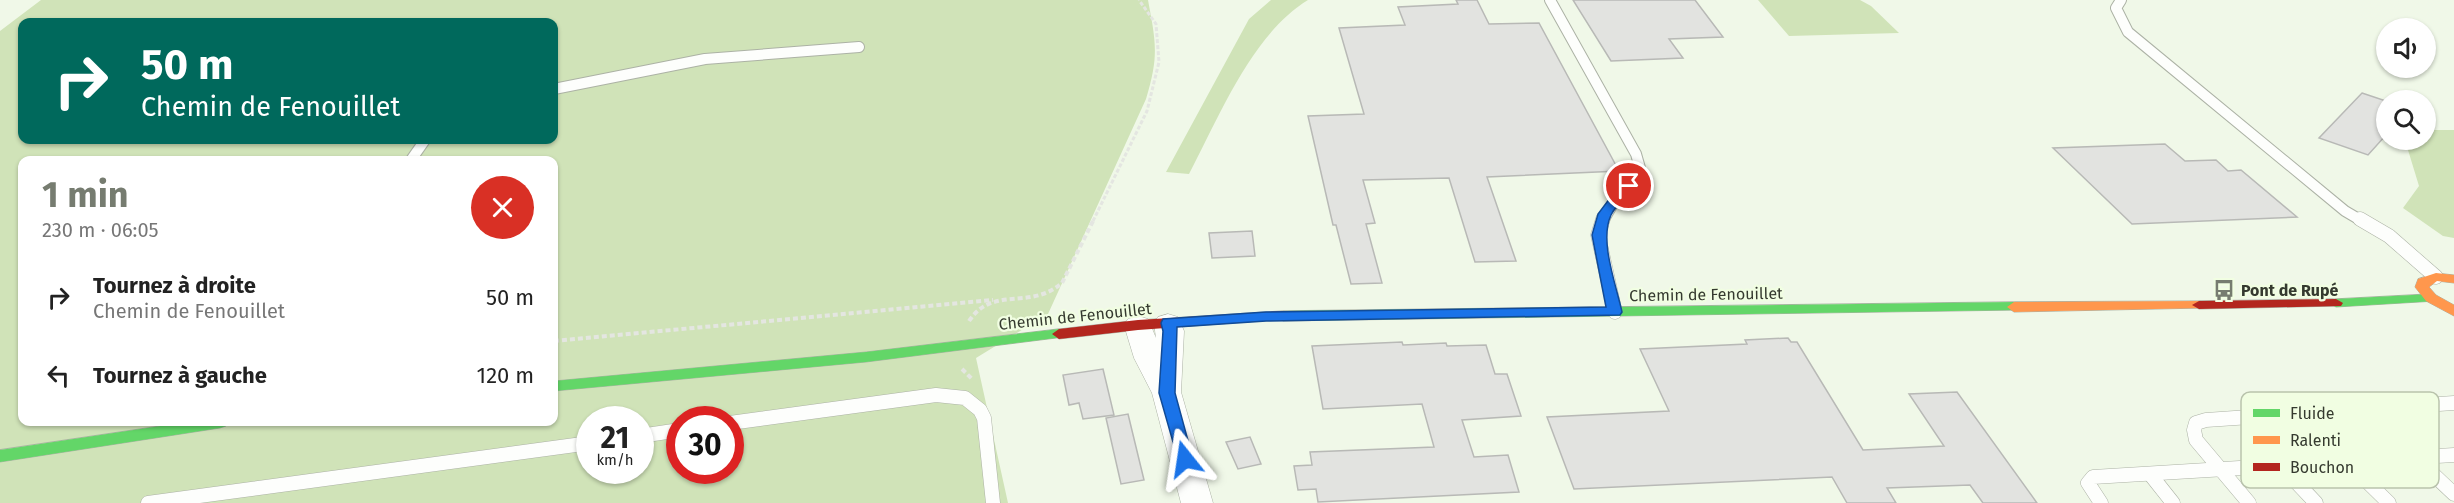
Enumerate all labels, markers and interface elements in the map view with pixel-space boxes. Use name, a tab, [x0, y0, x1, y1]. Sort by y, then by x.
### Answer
map controls	[2376, 18, 2436, 150]
button: sound	[2376, 18, 2436, 78]
text: 50 m	[141, 40, 234, 90]
icon: right	[42, 42, 120, 120]
button: search	[2376, 90, 2436, 150]
text: Chemin de Fenouillet	[141, 91, 400, 123]
pin	[1603, 160, 1654, 211]
icon: arrive	[1612, 169, 1645, 202]
text: 1 min	[42, 173, 129, 217]
button: close	[471, 176, 534, 239]
text: 230 m · 06:05	[42, 218, 159, 242]
text: Tournez à droite	[93, 272, 256, 299]
bus stop icon: Pont de Rupé	[2212, 278, 2236, 302]
icon: right	[42, 281, 75, 314]
place label: Pont de Rupé	[2241, 281, 2338, 300]
text: 50 m	[486, 284, 534, 311]
street label: Chemin de Fenouillet	[1629, 284, 1783, 305]
text: Chemin de Fenouillet	[93, 299, 285, 323]
street label: Chemin de Fenouillet	[998, 299, 1153, 334]
icon: left	[42, 359, 75, 392]
text: Tournez à gauche	[93, 362, 267, 389]
text: 120 m	[477, 362, 534, 389]
legend	[2241, 392, 2439, 488]
text: Fluide	[2290, 404, 2335, 423]
speed limit sign: 30	[666, 406, 744, 484]
text: 21	[601, 420, 629, 456]
position arrow	[1153, 427, 1217, 491]
text: Ralenti	[2290, 431, 2341, 450]
text: km/h	[596, 451, 634, 469]
text: Bouchon	[2290, 458, 2354, 477]

